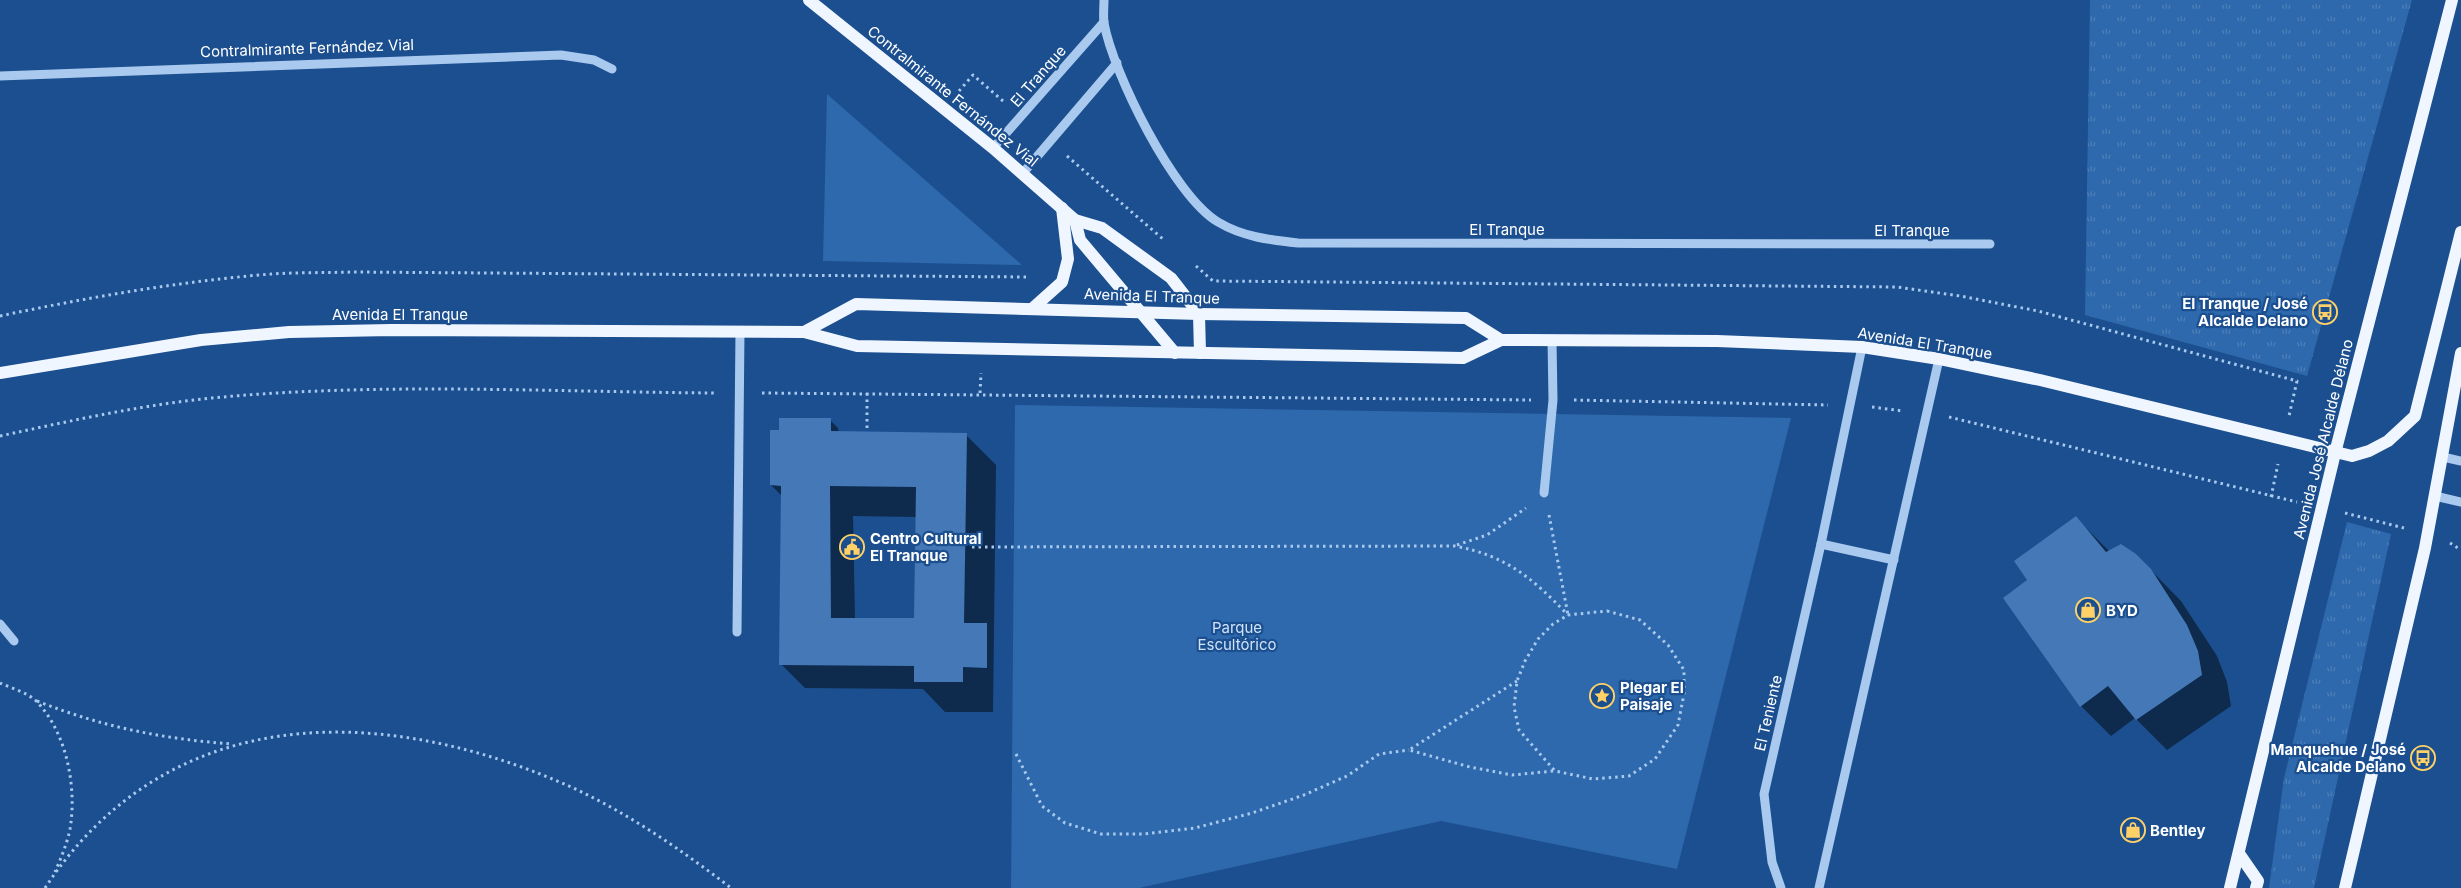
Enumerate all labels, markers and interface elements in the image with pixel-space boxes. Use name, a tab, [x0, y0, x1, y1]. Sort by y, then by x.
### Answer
street label: Contralmirante Fernández Vial	[864, 21, 1042, 171]
street label: Contralmirante Fernández Vial	[200, 35, 414, 61]
street label: El Tranque	[1006, 41, 1070, 111]
street label: El Tranque	[1469, 220, 1545, 239]
street label: El Tranque	[1874, 221, 1950, 240]
street label: Avenida El Tranque	[1084, 284, 1220, 308]
place label: El Tranque / José Alcalde Delano	[2182, 294, 2308, 330]
bus stop icon: El Tranque / José Alcalde Delano	[2312, 299, 2338, 325]
street label: Avenida El Tranque	[332, 305, 468, 324]
street label: Avenida El Tranque	[1856, 323, 1994, 363]
street label: Avenida José Alcalde Délano	[2289, 337, 2357, 541]
place label: Centro Cultural El Tranque	[870, 529, 982, 565]
public building icon: Centro Cultural El Tranque	[839, 534, 865, 560]
shop icon: BYD	[2075, 597, 2101, 623]
place label: BYD	[2106, 601, 2138, 620]
park label: Parque Escultórico	[1197, 618, 1277, 654]
street label: El Teniente	[1750, 673, 1786, 753]
place label: Plegar El Paisaje	[1620, 678, 1684, 714]
place icon: Plegar El Paisaje	[1589, 683, 1615, 709]
place label: Manquehue / José Alcalde Delano	[2270, 740, 2406, 776]
bus stop icon: Manquehue / José Alcalde Delano	[2410, 745, 2436, 771]
shop icon: Bentley	[2120, 817, 2146, 843]
place label: Bentley	[2150, 821, 2206, 840]

